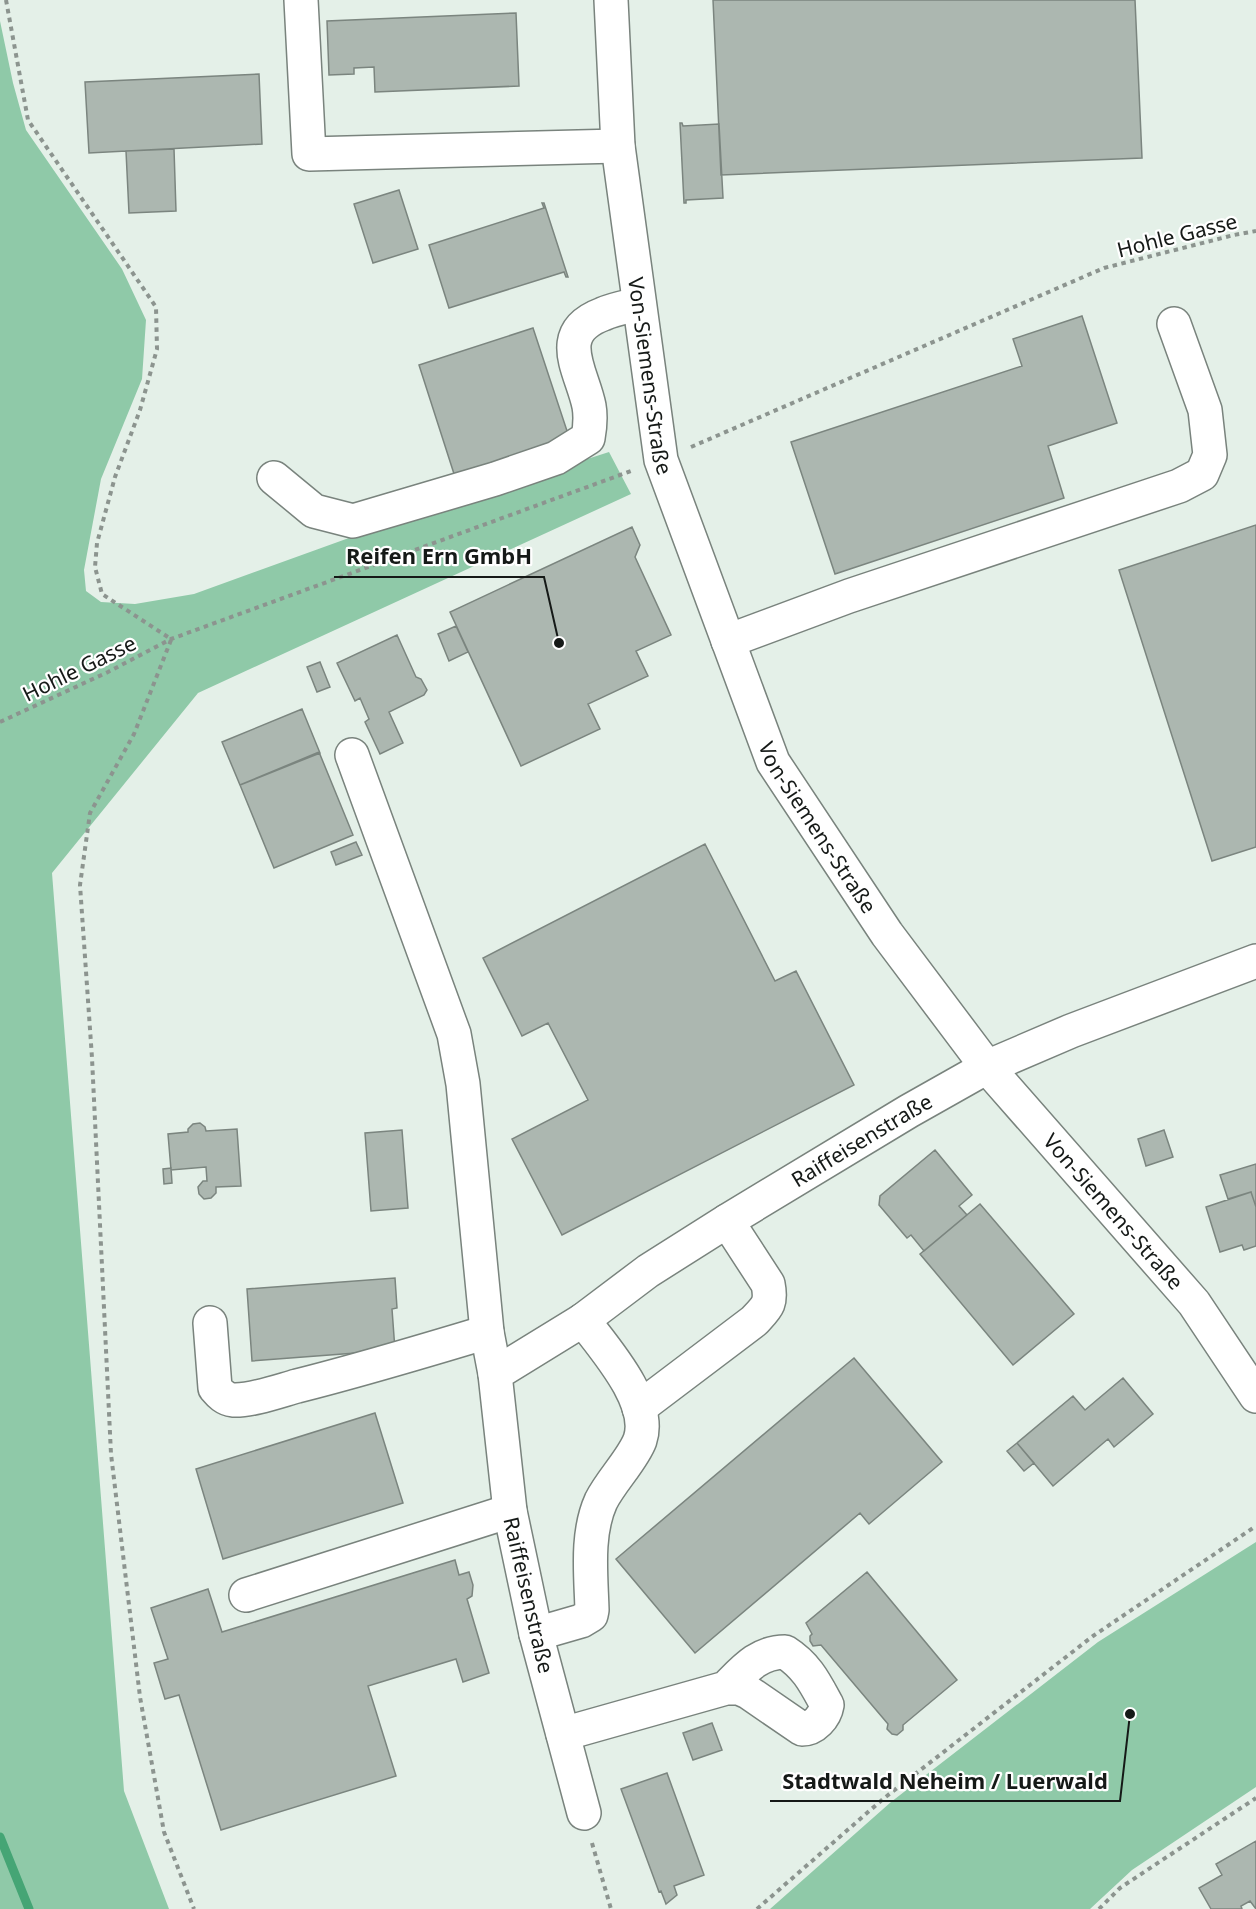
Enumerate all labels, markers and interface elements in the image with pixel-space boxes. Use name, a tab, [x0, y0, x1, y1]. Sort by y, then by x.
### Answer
street label: Hohle Gasse	[1114, 207, 1240, 263]
street label: Von-Siemens-Straße	[622, 275, 679, 478]
callout: Reifen Ern GmbH	[334, 537, 544, 577]
text: Reifen Ern GmbH	[346, 540, 532, 570]
street label: Hohle Gasse	[18, 628, 140, 708]
street label: Von-Siemens-Straße	[753, 738, 883, 918]
street label: Raiffeisenstraße	[786, 1087, 937, 1193]
street label: Von-Siemens-Straße	[1037, 1127, 1190, 1295]
street label: Raiffeisenstraße	[497, 1514, 561, 1676]
callout: Stadtwald Neheim / Luerwald	[770, 1761, 1120, 1801]
text: Stadtwald Neheim / Luerwald	[782, 1765, 1108, 1795]

